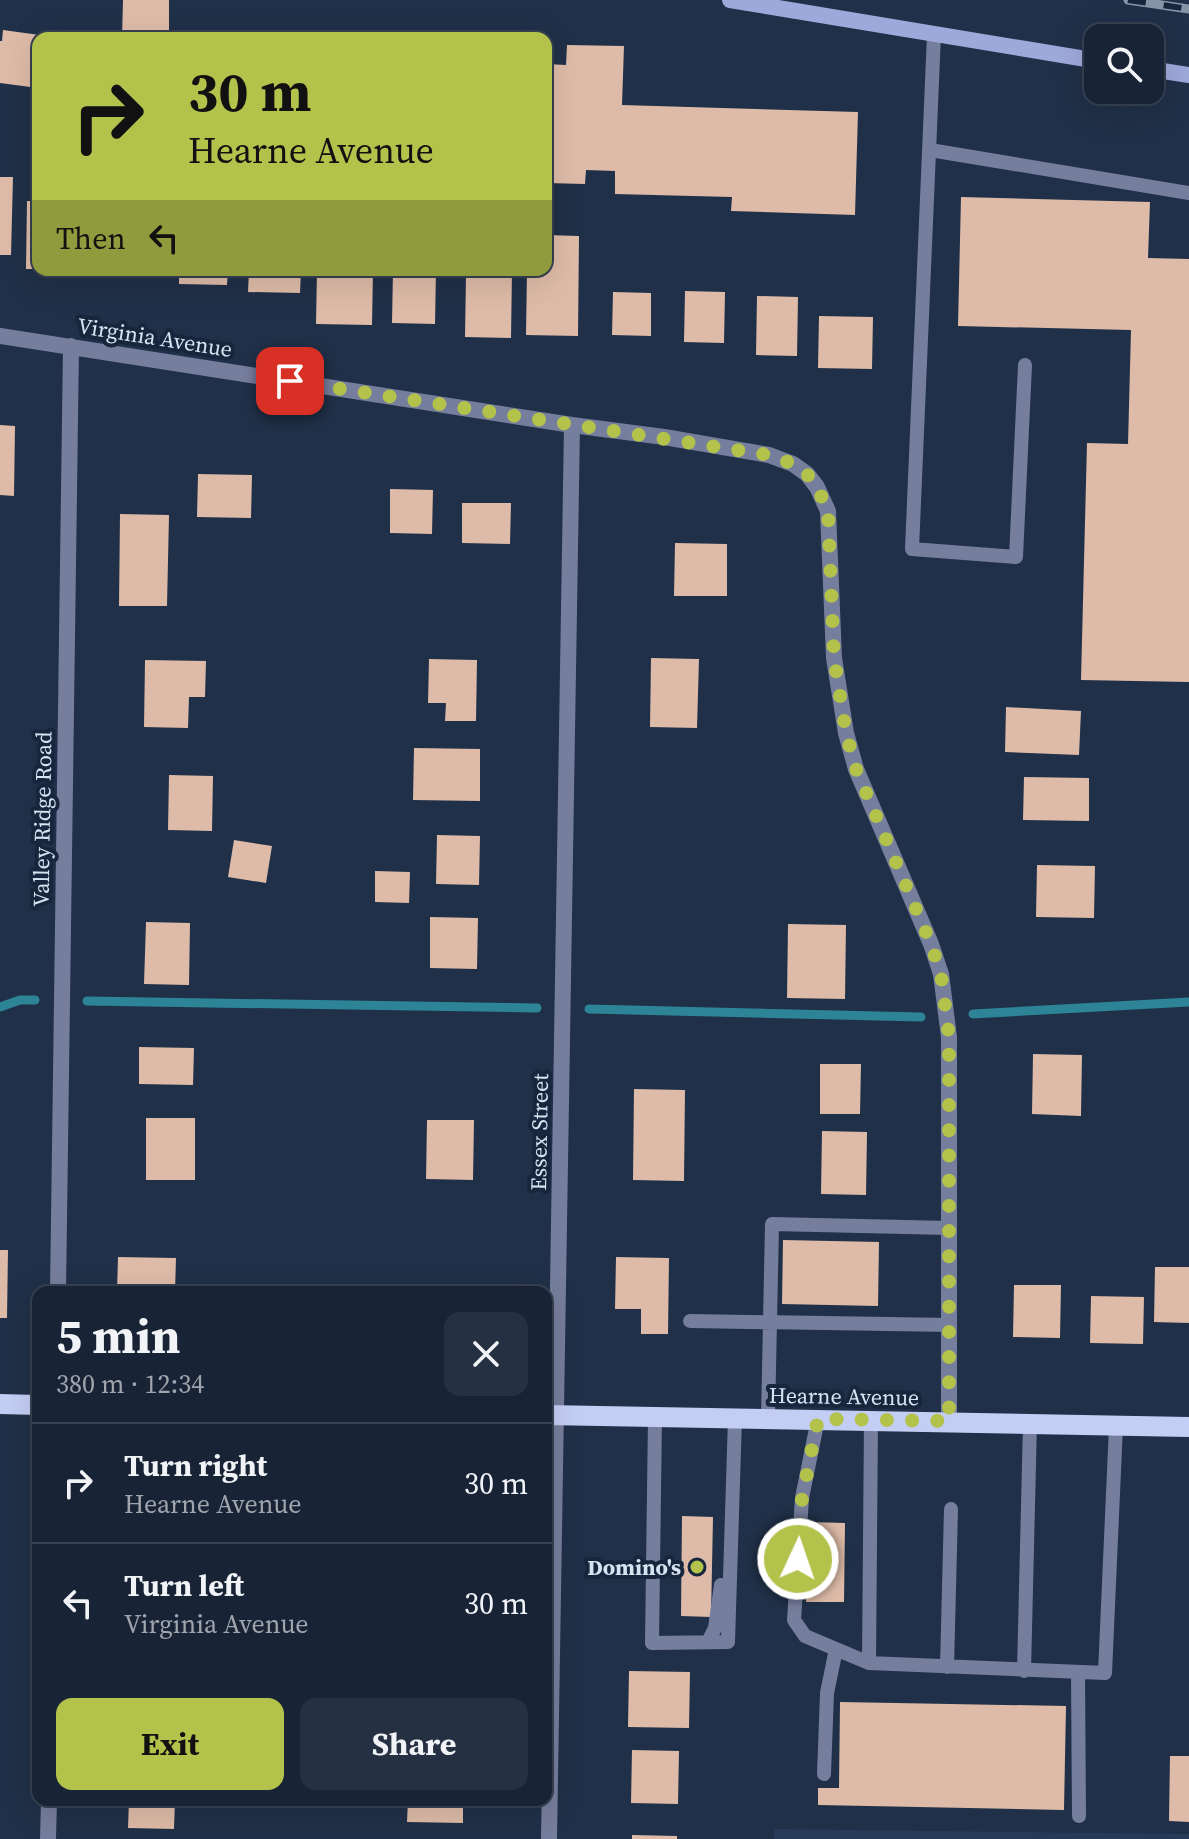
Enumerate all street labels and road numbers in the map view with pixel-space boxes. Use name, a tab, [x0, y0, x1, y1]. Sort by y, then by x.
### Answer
street label: Virginia Avenue	[76, 310, 234, 364]
street label: Valley Ridge Road	[25, 731, 59, 907]
street label: Essex Street	[523, 1072, 555, 1191]
street label: Hearne Avenue	[769, 1380, 919, 1412]

